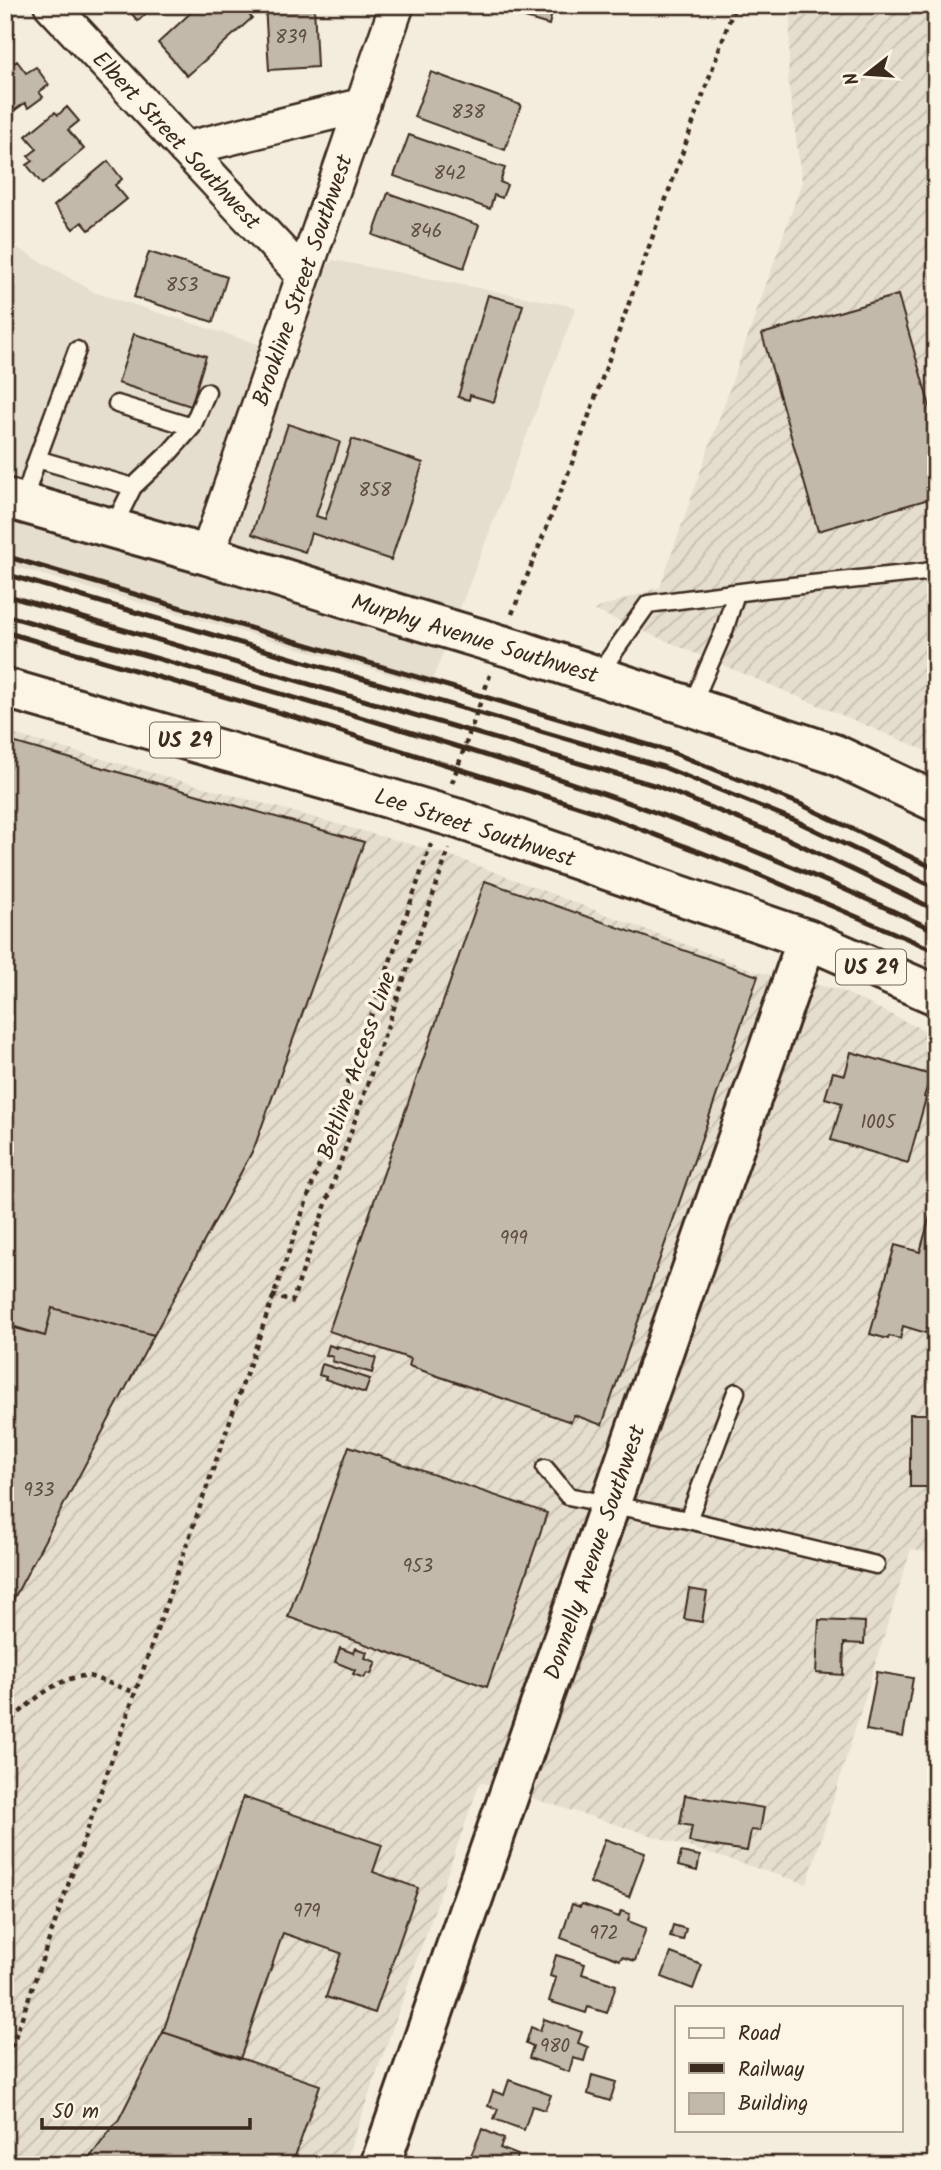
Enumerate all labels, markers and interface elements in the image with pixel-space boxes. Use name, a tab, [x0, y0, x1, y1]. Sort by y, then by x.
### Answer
house number: 839	[275, 23, 307, 53]
north arrow	[832, 38, 902, 108]
street label: Elbert Street Southwest	[82, 43, 269, 240]
text: N	[837, 68, 869, 89]
house number: 838	[451, 98, 485, 128]
street label: Brookline Street Southwest	[244, 149, 364, 411]
house number: 842	[434, 159, 466, 189]
house number: 846	[410, 217, 442, 247]
house number: 853	[166, 271, 198, 301]
house number: 858	[358, 476, 392, 506]
street label: Murphy Avenue Southwest	[346, 585, 603, 695]
road number: US 29	[150, 722, 220, 758]
street label: Lee Street Southwest	[369, 779, 581, 879]
road number: US 29	[836, 950, 906, 984]
street label: Beltline Access Line	[309, 967, 407, 1165]
house number: 1005	[860, 1108, 897, 1138]
house number: 999	[500, 1224, 528, 1254]
street label: Donnelly Avenue Southwest	[535, 1419, 657, 1685]
house number: 933	[24, 1476, 55, 1506]
house number: 953	[403, 1552, 433, 1582]
house number: 979	[293, 1897, 321, 1927]
house number: 972	[589, 1919, 619, 1949]
legend	[675, 2006, 902, 2132]
text: Road	[738, 2018, 781, 2051]
house number: 980	[540, 2032, 570, 2062]
text: Railway	[738, 2054, 804, 2087]
scale bar	[42, 2086, 250, 2130]
text: Building	[738, 2088, 808, 2121]
text: 50 m	[52, 2096, 99, 2129]

